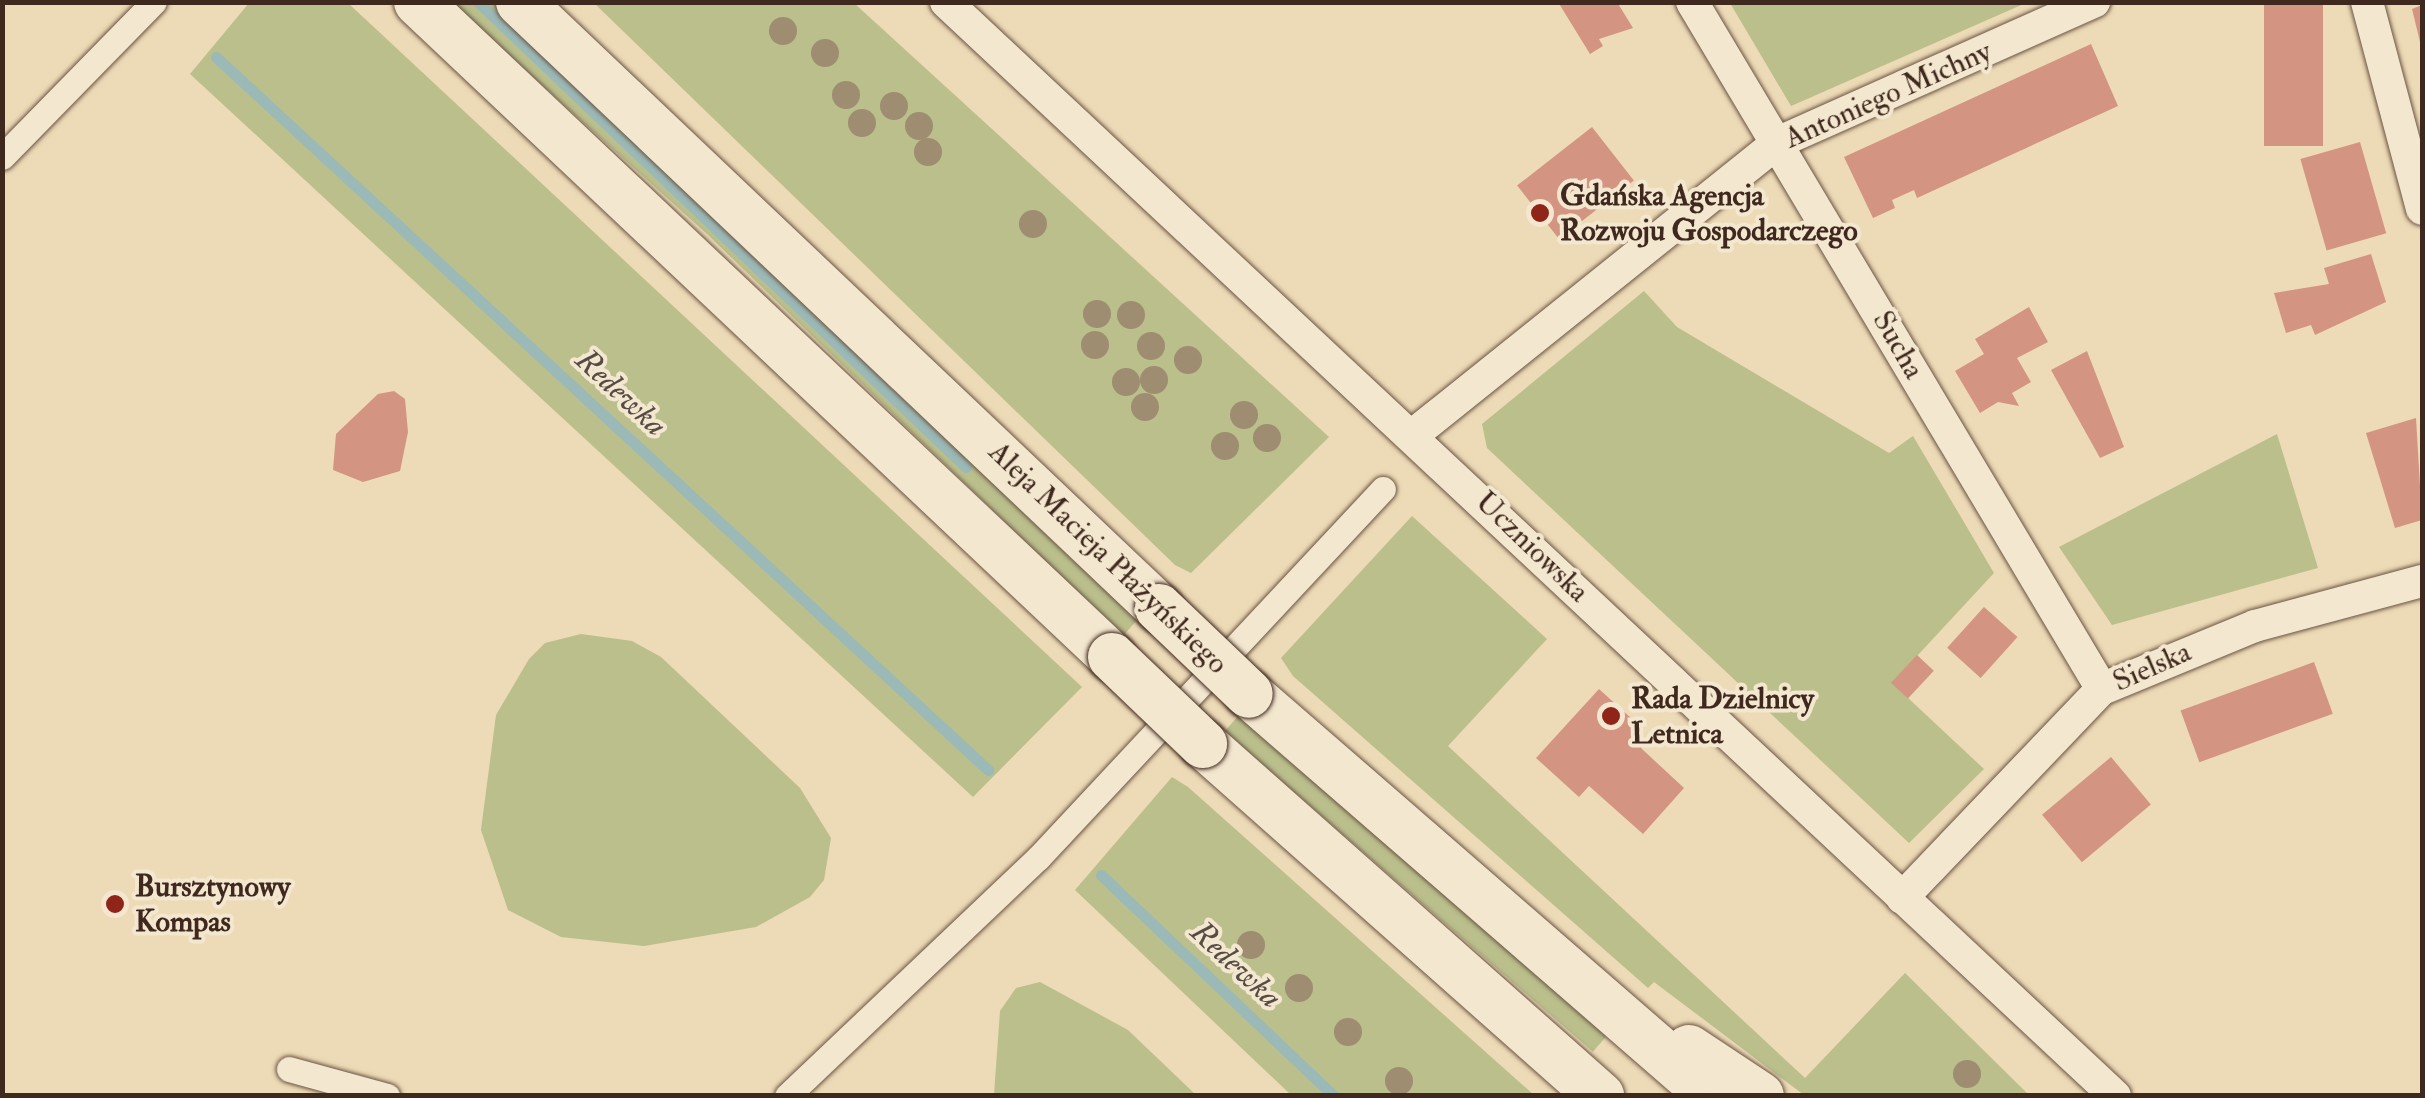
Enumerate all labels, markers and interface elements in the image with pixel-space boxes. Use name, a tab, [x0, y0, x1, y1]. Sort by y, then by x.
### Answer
street label: Antoniego Michny	[1779, 33, 1997, 157]
place label: Gdańska Agencja Rozwoju Gospodarczego	[1560, 178, 1858, 248]
marker: Gdańska Agencja Rozwoju Gospodarczego	[1529, 202, 1551, 224]
street label: Sucha	[1864, 305, 1932, 385]
water label: Redewka	[567, 341, 675, 445]
street label: Aleja Macieja Płażyńskiego	[981, 434, 1235, 682]
street label: Uczniowska	[1468, 484, 1596, 610]
street label: Sielska	[2108, 634, 2196, 700]
place label: Rada Dzielnicy Letnica	[1631, 681, 1814, 752]
marker: Rada Dzielnicy Letnica	[1600, 705, 1622, 727]
place label: Bursztynowy Kompas	[135, 869, 290, 940]
marker: Bursztynowy Kompas	[104, 893, 126, 915]
water label: Redewka	[1182, 913, 1290, 1017]

